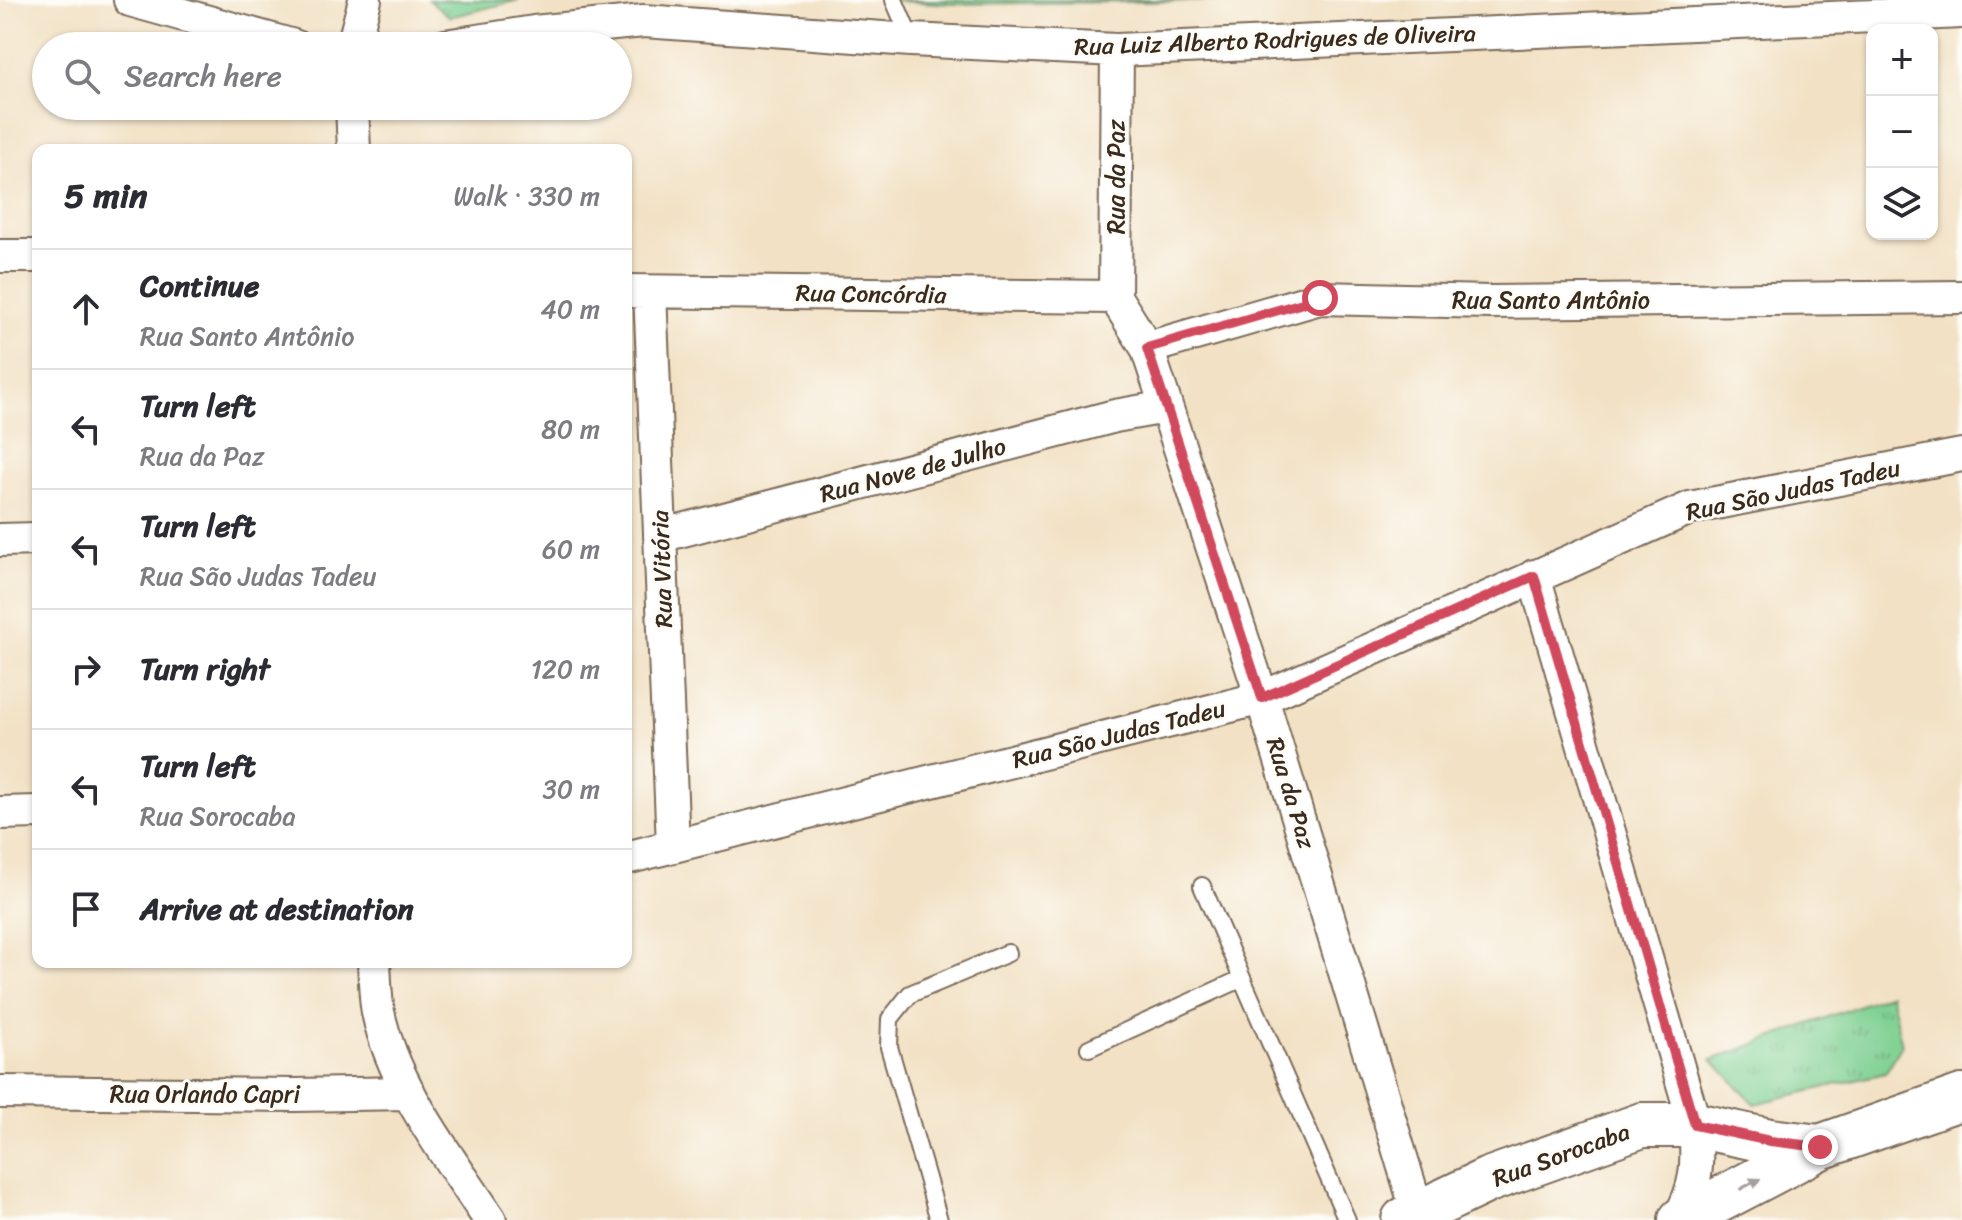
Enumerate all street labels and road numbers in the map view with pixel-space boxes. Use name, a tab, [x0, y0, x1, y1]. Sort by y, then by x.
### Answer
street label: Rua Luiz Alberto Rodrigues de Oliveira	[1074, 12, 1476, 68]
street label: Rua da Paz	[1095, 119, 1137, 234]
street label: Rua Concórdia	[795, 272, 948, 316]
street label: Rua Santo Antônio	[1452, 279, 1650, 321]
street label: Rua Nove de Julho	[815, 425, 1011, 515]
street label: Rua São Judas Tadeu	[1682, 447, 1904, 533]
street label: Rua Vitória	[639, 508, 685, 629]
street label: Rua São Judas Tadeu	[1008, 687, 1230, 781]
street label: Rua da Paz	[1254, 732, 1328, 855]
street label: Rua Orlando Capri	[110, 1073, 301, 1115]
street label: Rua Sorocaba	[1486, 1111, 1636, 1199]

